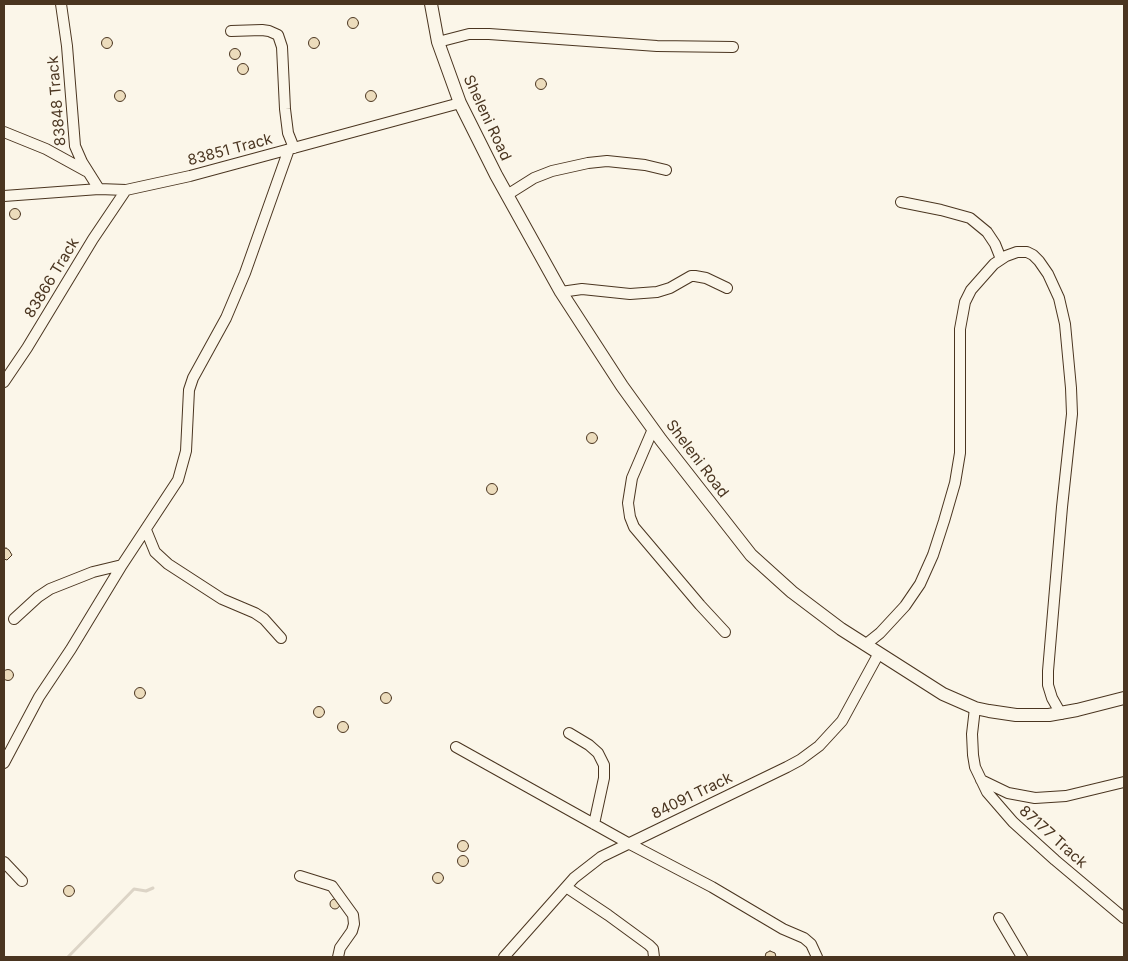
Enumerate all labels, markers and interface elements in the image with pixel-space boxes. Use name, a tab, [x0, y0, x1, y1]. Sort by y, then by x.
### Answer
street label: 83848 Track	[44, 55, 70, 147]
street label: Sheleni Road	[459, 72, 515, 164]
street label: 83851 Track	[186, 130, 274, 170]
street label: 83866 Track	[21, 235, 83, 321]
street label: Sheleni Road	[662, 417, 732, 501]
street label: 84091 Track	[649, 769, 735, 823]
street label: 87177 Track	[1015, 802, 1091, 872]

